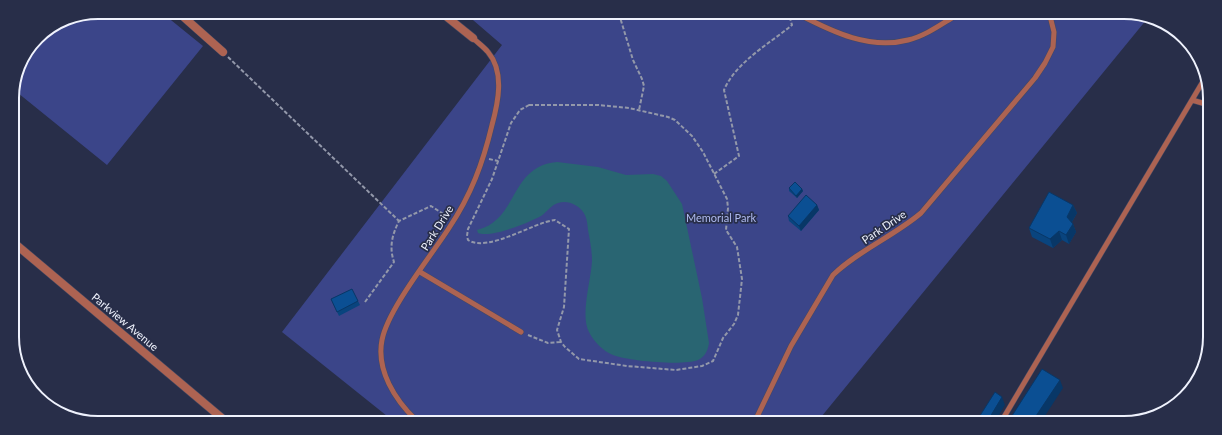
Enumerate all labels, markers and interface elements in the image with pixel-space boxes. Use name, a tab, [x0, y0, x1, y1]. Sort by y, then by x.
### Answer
street label: Park Drive	[418, 203, 456, 253]
street label: Park Drive	[859, 207, 908, 246]
park label: Memorial Park	[686, 211, 756, 224]
street label: Parkview Avenue	[89, 290, 161, 353]

